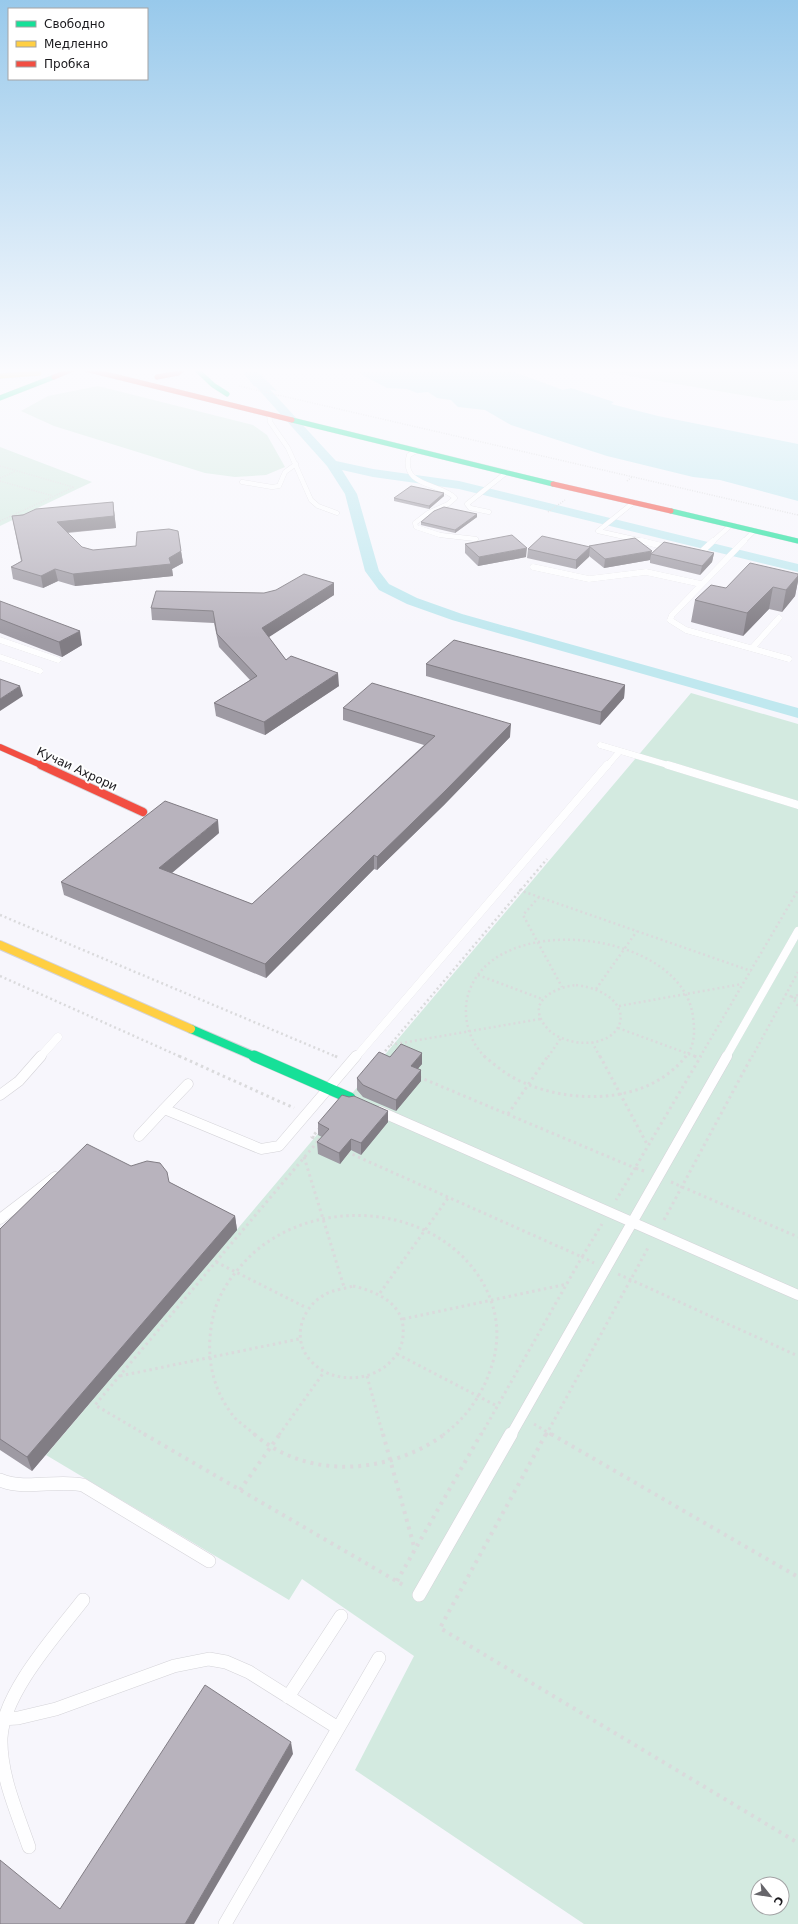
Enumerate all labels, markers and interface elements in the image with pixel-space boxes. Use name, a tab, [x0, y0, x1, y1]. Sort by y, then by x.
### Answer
legend	[8, 8, 148, 80]
text: Свободно	[44, 17, 105, 31]
text: Медленно	[44, 37, 108, 51]
text: Пробка	[44, 57, 90, 71]
street label: Кучаи Ахрори	[34, 744, 120, 794]
north arrow	[750, 1876, 790, 1916]
text: С	[771, 1894, 786, 1907]

